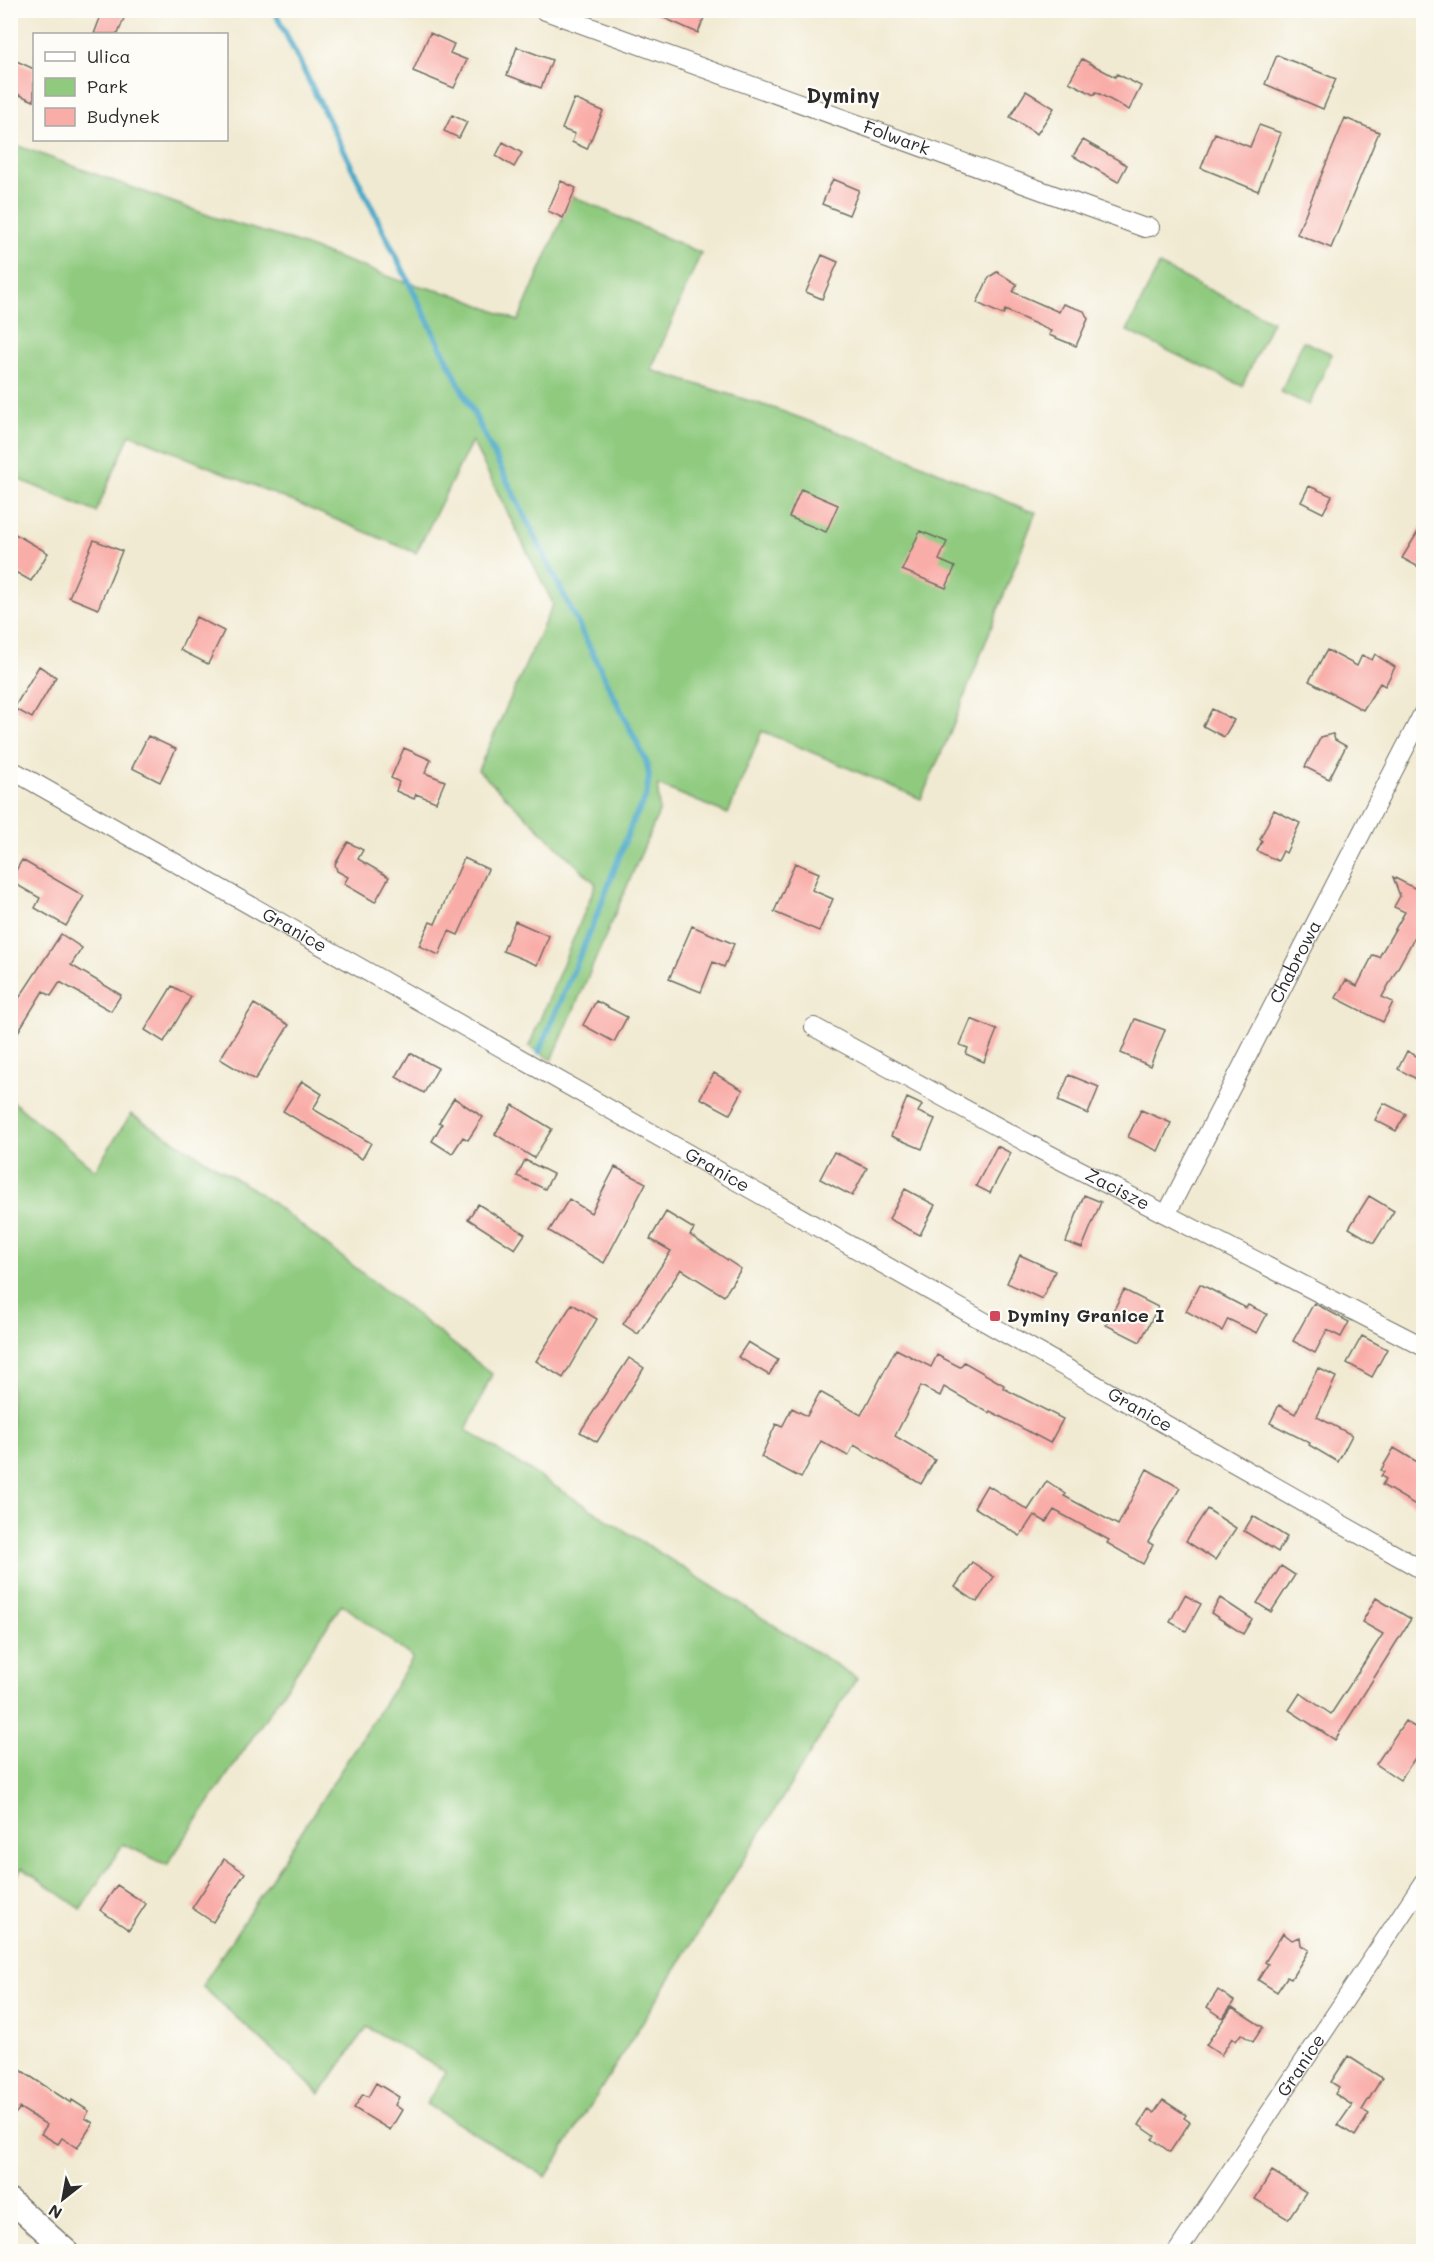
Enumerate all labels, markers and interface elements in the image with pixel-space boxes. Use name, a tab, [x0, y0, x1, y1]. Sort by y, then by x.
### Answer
legend	[33, 33, 228, 141]
text: Ulica	[87, 44, 131, 68]
text: Park	[87, 74, 128, 98]
district label: Dyminy	[806, 81, 880, 109]
text: Budynek	[87, 104, 160, 128]
street label: Folwark	[860, 114, 933, 160]
street label: Granice	[258, 902, 332, 957]
street label: Chabrowa	[1263, 916, 1326, 1007]
street label: Granice	[681, 1141, 754, 1197]
street label: Zacisze	[1081, 1162, 1154, 1215]
place label: Dyminy Granice I	[1007, 1303, 1164, 1327]
marker: Dyminy Granice I	[988, 1309, 1002, 1323]
street label: Granice	[1104, 1381, 1177, 1437]
street label: Granice	[1271, 2029, 1330, 2101]
north arrow	[33, 2169, 93, 2229]
text: N	[44, 2200, 66, 2224]

